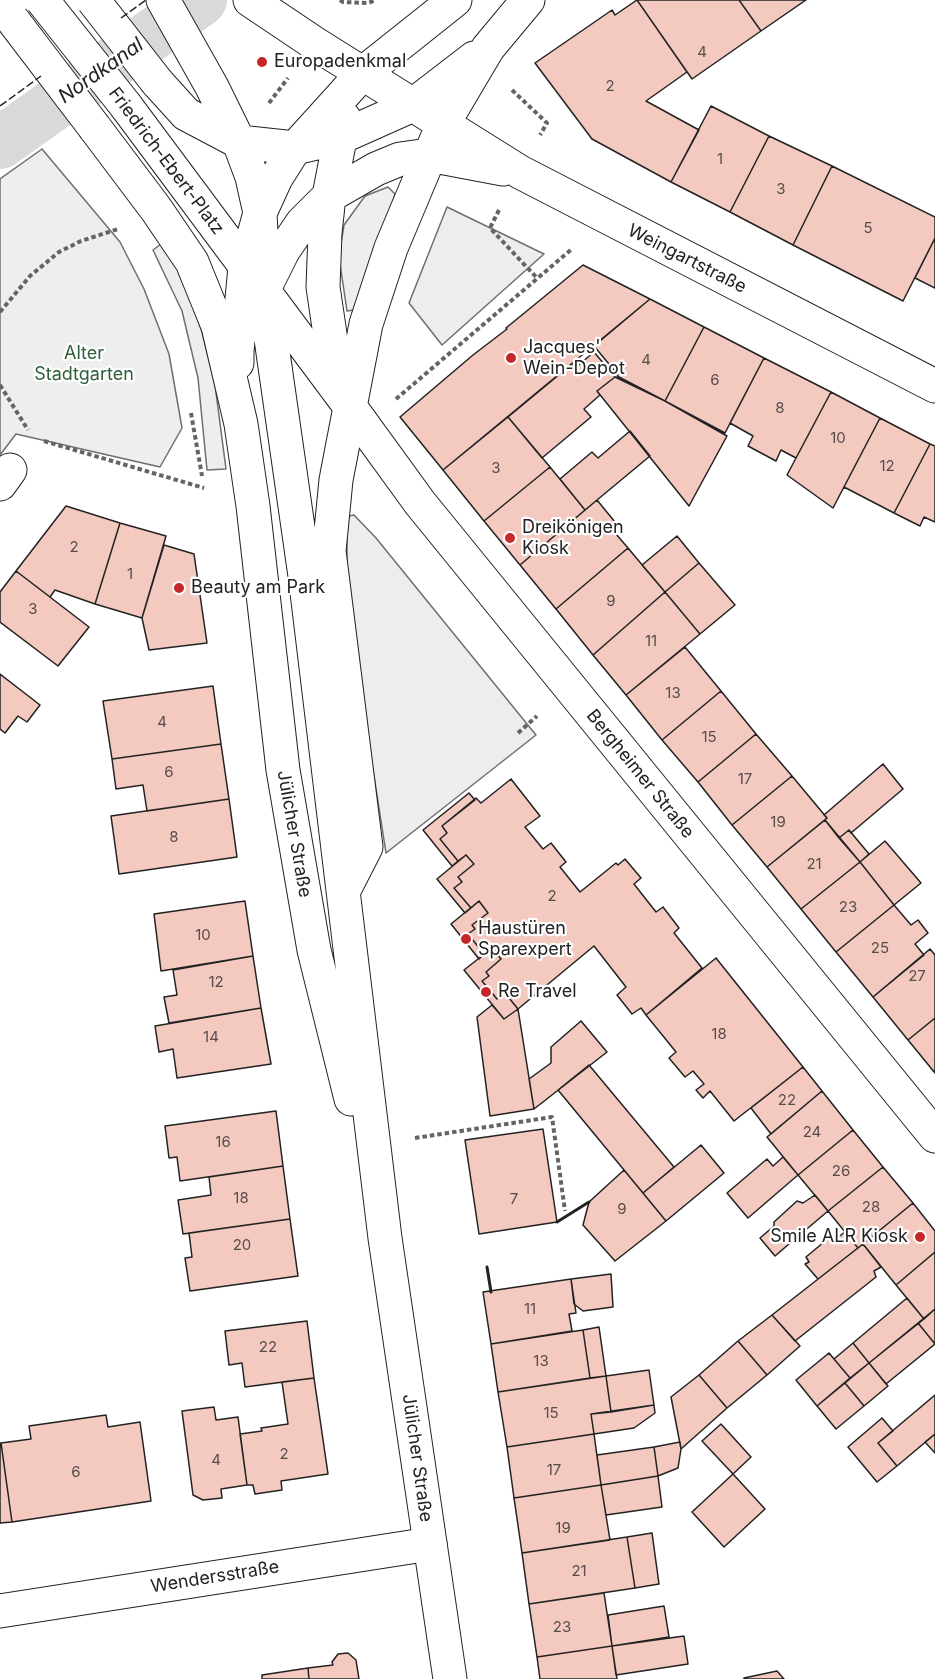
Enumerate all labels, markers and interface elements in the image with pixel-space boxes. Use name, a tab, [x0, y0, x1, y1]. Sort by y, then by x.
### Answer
water label: Nordkanal	[54, 33, 148, 109]
house number: 4	[697, 43, 707, 61]
place label: Europadenkmal	[274, 51, 406, 73]
marker: Europadenkmal	[255, 55, 269, 69]
house number: 2	[605, 77, 615, 95]
street label: Friedrich-Ebert-Platz	[104, 83, 228, 239]
house number: 1	[717, 150, 723, 168]
house number: 3	[776, 180, 786, 198]
house number: 5	[863, 219, 873, 237]
street label: Weingartstraße	[624, 220, 750, 298]
place label: Jacques' Wein-Depot	[523, 337, 625, 380]
park label: Alter Stadtgarten	[34, 343, 134, 386]
marker: Jacques' Wein-Depot	[504, 351, 518, 365]
house number: 4	[641, 351, 651, 369]
house number: 6	[710, 371, 720, 389]
house number: 8	[775, 399, 785, 417]
house number: 10	[830, 429, 846, 447]
house number: 12	[879, 457, 895, 475]
house number: 3	[491, 459, 501, 477]
place label: Dreikönigen Kiosk	[522, 517, 624, 560]
marker: Dreikönigen Kiosk	[503, 531, 517, 545]
house number: 2	[69, 538, 79, 556]
house number: 1	[127, 565, 133, 583]
place label: Beauty am Park	[191, 577, 325, 599]
marker: Beauty am Park	[172, 581, 186, 595]
house number: 9	[606, 592, 616, 610]
house number: 3	[28, 600, 38, 618]
house number: 11	[645, 632, 657, 650]
house number: 13	[665, 684, 681, 702]
street label: Bergheimer Straße	[581, 705, 699, 843]
house number: 4	[157, 713, 167, 731]
house number: 15	[701, 728, 717, 746]
house number: 6	[164, 763, 174, 781]
street label: Jülicher Straße	[272, 769, 316, 899]
house number: 17	[738, 770, 752, 788]
house number: 19	[770, 813, 786, 831]
house number: 8	[169, 828, 179, 846]
house number: 21	[806, 855, 822, 873]
house number: 2	[547, 887, 557, 905]
house number: 23	[839, 898, 857, 916]
place label: Haustüren Sparexpert	[478, 918, 572, 960]
house number: 10	[195, 926, 211, 944]
marker: Haustüren Sparexpert	[459, 932, 473, 946]
house number: 25	[871, 939, 889, 957]
house number: 27	[908, 967, 926, 985]
house number: 12	[208, 973, 224, 991]
place label: Re Travel	[498, 981, 577, 1003]
marker: Re Travel	[479, 985, 493, 999]
house number: 18	[711, 1025, 727, 1043]
house number: 14	[203, 1028, 219, 1046]
house number: 22	[778, 1091, 796, 1109]
house number: 24	[803, 1123, 821, 1141]
house number: 16	[215, 1133, 231, 1151]
house number: 26	[832, 1162, 850, 1180]
house number: 18	[233, 1189, 249, 1207]
house number: 7	[510, 1190, 518, 1208]
house number: 28	[862, 1198, 880, 1216]
house number: 9	[617, 1200, 627, 1218]
place label: Smile ALR Kiosk	[770, 1226, 908, 1248]
marker: Smile ALR Kiosk	[913, 1230, 927, 1244]
house number: 20	[233, 1236, 251, 1254]
house number: 11	[524, 1300, 536, 1318]
house number: 22	[259, 1338, 277, 1356]
house number: 13	[533, 1352, 549, 1370]
street label: Jülicher Straße	[397, 1393, 437, 1523]
house number: 15	[543, 1404, 559, 1422]
house number: 2	[279, 1445, 289, 1463]
house number: 4	[211, 1451, 221, 1469]
house number: 17	[547, 1461, 561, 1479]
house number: 6	[71, 1463, 81, 1481]
house number: 19	[555, 1519, 571, 1537]
street label: Wendersstraße	[149, 1556, 281, 1598]
house number: 21	[571, 1562, 587, 1580]
house number: 23	[553, 1618, 571, 1636]

